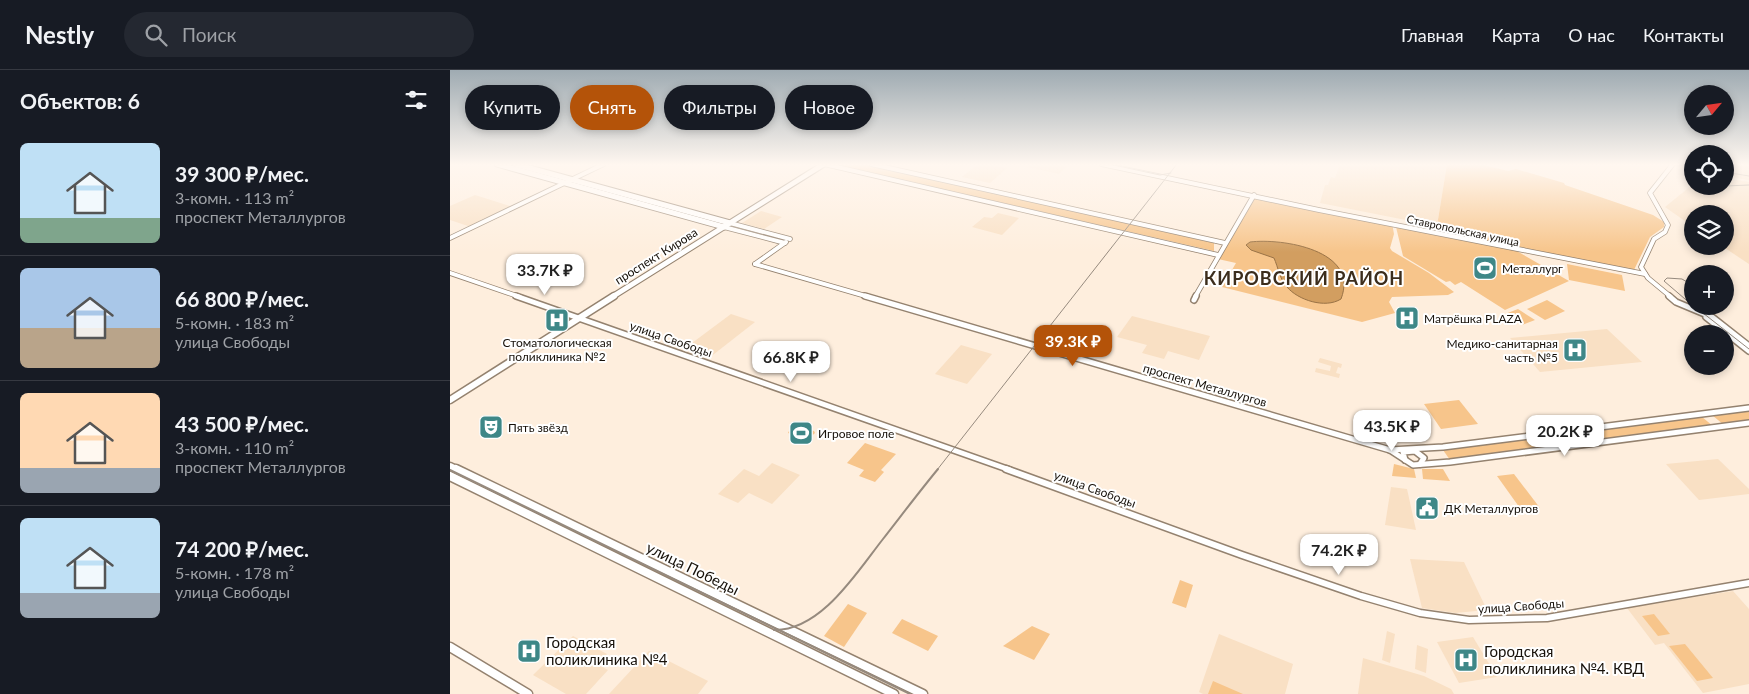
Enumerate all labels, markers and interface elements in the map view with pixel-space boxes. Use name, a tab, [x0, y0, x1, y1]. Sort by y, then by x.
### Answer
search box	[124, 12, 474, 57]
text: Nestly	[25, 20, 94, 49]
icon: search	[142, 21, 170, 49]
text: Поиск	[182, 23, 236, 46]
text: Главная	[1401, 24, 1464, 46]
text: Карта	[1492, 24, 1540, 46]
text: О нас	[1568, 24, 1615, 46]
text: Контакты	[1643, 24, 1724, 46]
chip: Купить	[465, 85, 560, 130]
chip: Снять	[570, 85, 654, 130]
chip: Фильтры	[664, 85, 775, 130]
chip: Новое	[785, 85, 873, 130]
north arrow	[1684, 85, 1734, 135]
map controls	[1684, 85, 1734, 375]
icon: filters	[402, 86, 430, 114]
text: Объектов: 6	[20, 88, 140, 113]
button: locate	[1684, 145, 1734, 195]
text: 39 300 ₽/мес.	[175, 161, 309, 186]
icon: home	[60, 163, 120, 223]
text: 3-комн. · 113 m²	[175, 188, 294, 207]
button: layers	[1684, 205, 1734, 255]
text: проспект Металлургов	[175, 207, 346, 226]
street label: Ставропольская улица	[1406, 212, 1520, 248]
street label: проспект Кирова	[612, 225, 700, 287]
pin: 33.7K ₽	[499, 254, 591, 296]
sports icon: Металлург	[1472, 255, 1498, 281]
text: 33.7K ₽	[517, 260, 573, 279]
place label: Металлург	[1502, 261, 1563, 276]
button: +	[1684, 265, 1734, 315]
district label: КИРОВСКИЙ РАЙОН	[1204, 267, 1404, 289]
text: 66 800 ₽/мес.	[175, 286, 309, 311]
icon: home	[60, 288, 120, 348]
hospital icon: Матрёшка PLAZA	[1394, 305, 1420, 331]
hospital icon: Стоматологическая поликлиника №2	[544, 307, 570, 333]
place label: Матрёшка PLAZA	[1424, 311, 1523, 326]
text: 5-комн. · 183 m²	[175, 313, 294, 332]
street label: улица Свободы	[628, 318, 714, 360]
pin: 39.3K ₽	[1027, 324, 1119, 367]
button: −	[1684, 325, 1734, 375]
text: 39.3K ₽	[1045, 331, 1101, 350]
text: улица Свободы	[175, 332, 290, 351]
place label: Стоматологическая поликлиника №2	[502, 335, 612, 364]
place label: Медико-санитарная часть №5	[1447, 336, 1558, 365]
hospital icon: Медико-санитарная часть №5	[1562, 337, 1588, 363]
pin: 66.8K ₽	[745, 340, 837, 383]
text: 66.8K ₽	[763, 347, 819, 366]
street label: проспект Металлургов	[1141, 360, 1269, 410]
pin: 43.5K ₽	[1346, 410, 1438, 452]
text: 43 500 ₽/мес.	[175, 411, 309, 436]
icon: home	[60, 413, 120, 473]
theatre icon: Пять звёзд	[478, 414, 504, 440]
pin: 20.2K ₽	[1519, 414, 1611, 457]
text: 43.5K ₽	[1364, 416, 1420, 435]
place label: Пять звёзд	[508, 420, 568, 435]
sports icon: Игровое поле	[788, 420, 814, 446]
text: 20.2K ₽	[1537, 421, 1593, 440]
place label: Игровое поле	[818, 426, 894, 441]
text: 3-комн. · 110 m²	[175, 438, 294, 457]
text: проспект Металлургов	[175, 457, 346, 476]
street label: улица Свободы	[1052, 467, 1138, 511]
public building icon: ДК Металлургов	[1414, 495, 1440, 521]
place label: ДК Металлургов	[1444, 501, 1538, 516]
pin: 74.2K ₽	[1293, 534, 1385, 576]
text: 74 200 ₽/мес.	[175, 536, 309, 561]
icon: home	[60, 538, 120, 598]
street label: улица Победы	[644, 538, 742, 598]
text: 74.2K ₽	[1311, 540, 1367, 559]
text: 5-комн. · 178 m²	[175, 563, 294, 582]
text: улица Свободы	[175, 582, 290, 601]
street label: улица Свободы	[1477, 596, 1565, 616]
place label: Городская поликлиника №4	[546, 633, 668, 668]
hospital icon: Городская поликлиника №4	[516, 638, 542, 664]
place label: Городская поликлиника №4. КВД	[1484, 642, 1645, 677]
hospital icon: Городская поликлиника №4. КВД	[1453, 647, 1479, 673]

